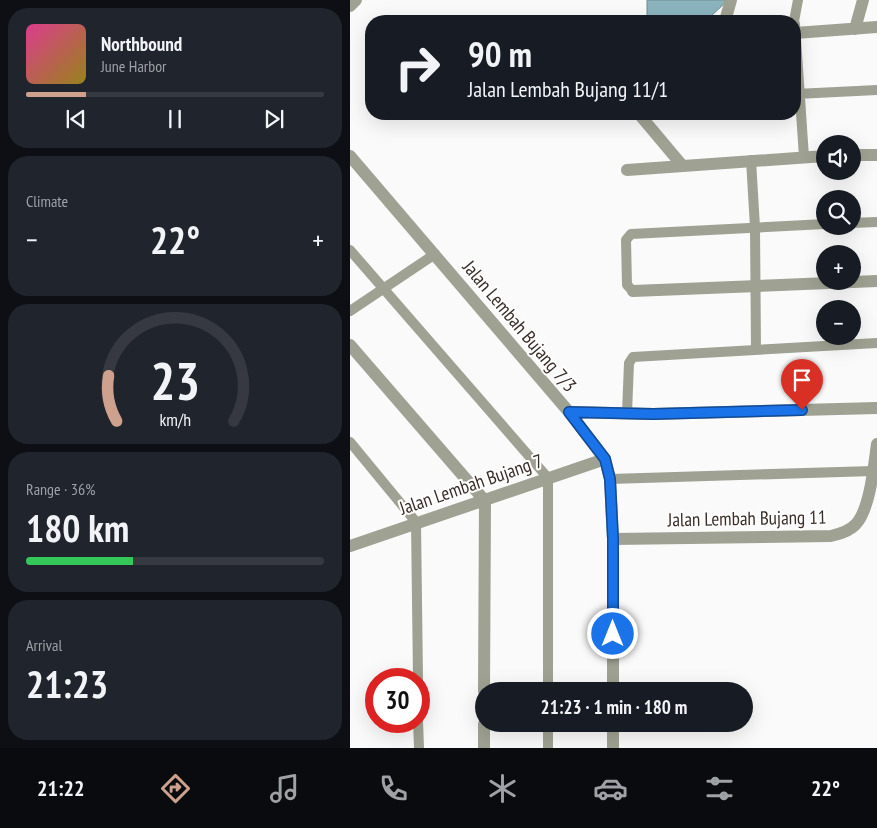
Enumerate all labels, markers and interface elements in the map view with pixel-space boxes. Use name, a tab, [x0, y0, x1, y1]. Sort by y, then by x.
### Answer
text: 90 m	[468, 31, 532, 77]
text: Northbound	[101, 32, 182, 56]
icon: right	[385, 35, 450, 100]
text: June Harbor	[101, 56, 166, 76]
text: Jalan Lembah Bujang 11/1	[468, 75, 668, 103]
icon: previous	[62, 105, 90, 133]
icon: pause	[161, 105, 189, 133]
icon: next	[260, 105, 288, 133]
map controls	[816, 135, 861, 345]
button: sound	[816, 135, 861, 180]
button: search	[816, 190, 861, 235]
text: Climate	[26, 191, 68, 211]
text: 22°	[150, 215, 200, 264]
text: −	[26, 221, 38, 258]
text: +	[312, 221, 324, 258]
button: +	[816, 245, 861, 290]
street label: Jalan Lembah Bujang 7/3	[457, 255, 582, 397]
button: −	[816, 300, 861, 345]
text: 23	[150, 347, 200, 414]
pin	[781, 359, 823, 410]
icon: arrive	[788, 366, 816, 394]
text: km/h	[159, 408, 191, 431]
street label: Jalan Lembah Bujang 7	[395, 448, 546, 520]
text: Range · 36%	[26, 479, 95, 499]
text: 180 km	[26, 503, 129, 552]
street label: Jalan Lembah Bujang 11	[666, 505, 827, 531]
position arrow	[586, 607, 638, 659]
text: Arrival	[26, 635, 62, 655]
text: 21:23	[26, 659, 108, 708]
speed limit sign: 30	[365, 668, 430, 733]
text: 21:23 · 1 min · 180 m	[541, 695, 687, 719]
icon: directions	[158, 771, 193, 806]
icon: music	[267, 771, 302, 806]
icon: phone	[376, 771, 411, 806]
icon: climate	[485, 771, 520, 806]
icon: car	[593, 771, 628, 806]
icon: filters	[702, 771, 737, 806]
text: 21:22	[37, 774, 84, 802]
text: 22°	[811, 774, 840, 802]

